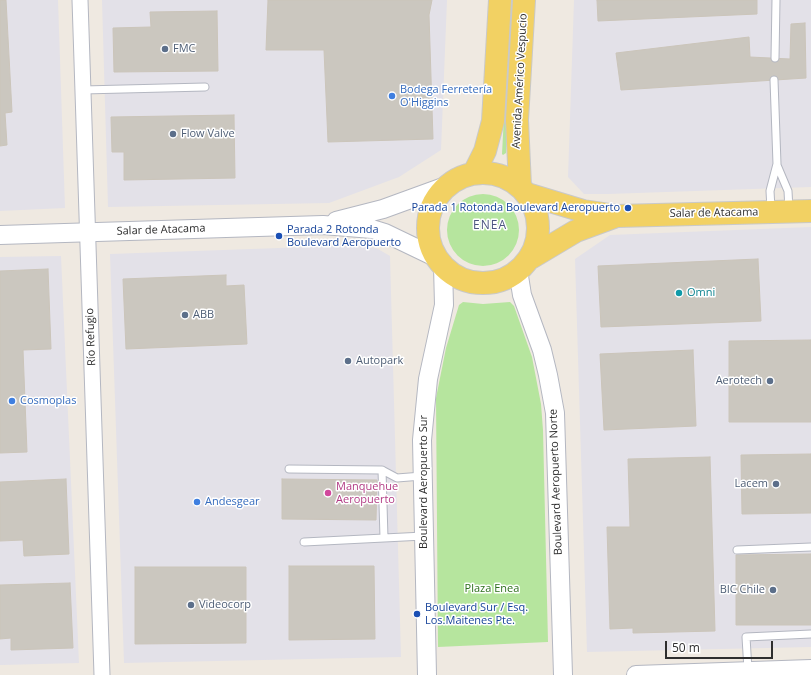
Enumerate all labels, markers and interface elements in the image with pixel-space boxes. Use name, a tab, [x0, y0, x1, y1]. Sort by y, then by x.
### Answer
street label: Avenida Américo Vespucio	[510, 13, 530, 149]
place label: FMC	[173, 42, 195, 56]
marker: FMC	[160, 44, 170, 54]
place label: Bodega Ferretería O'Higgins	[400, 83, 492, 109]
marker: Bodega Ferretería O'Higgins	[387, 91, 397, 101]
place label: Flow Valve	[181, 127, 235, 141]
marker: Flow Valve	[168, 129, 178, 139]
place label: Parada 1 Rotonda Boulevard Aeropuerto	[411, 201, 620, 215]
marker: Parada 1 Rotonda Boulevard Aeropuerto	[623, 203, 633, 213]
street label: Salar de Atacama	[669, 206, 759, 220]
district label: ENEA	[473, 219, 507, 233]
street label: Salar de Atacama	[116, 222, 206, 238]
place label: Parada 2 Rotonda Boulevard Aeropuerto	[287, 223, 401, 249]
marker: Parada 2 Rotonda Boulevard Aeropuerto	[274, 231, 284, 241]
place label: Omni	[687, 286, 715, 300]
marker: Omni	[674, 288, 684, 298]
street label: Río Refugio	[83, 308, 99, 366]
place label: ABB	[193, 308, 214, 322]
marker: ABB	[180, 310, 190, 320]
place label: Autopark	[356, 354, 403, 368]
marker: Autopark	[343, 356, 353, 366]
place label: Aerotech	[716, 374, 762, 388]
marker: Aerotech	[765, 376, 775, 386]
place label: Cosmoplas	[20, 394, 76, 408]
marker: Cosmoplas	[7, 396, 17, 406]
street label: Boulevard Aeropuerto Norte	[547, 409, 565, 555]
street label: Boulevard Aeropuerto Sur	[417, 415, 431, 549]
place label: Lacem	[735, 477, 768, 491]
marker: Lacem	[771, 479, 781, 489]
place label: Manquehue Aeropuerto	[336, 480, 398, 506]
marker: Manquehue Aeropuerto	[323, 488, 333, 498]
place label: Andesgear	[205, 495, 260, 509]
marker: Andesgear	[192, 497, 202, 507]
park label: Plaza Enea	[465, 582, 519, 596]
place label: BIC Chile	[720, 583, 765, 597]
marker: BIC Chile	[768, 585, 778, 595]
place label: Videocorp	[199, 598, 251, 612]
marker: Videocorp	[186, 600, 196, 610]
place label: Boulevard Sur / Esq. Los.Maitenes Pte.	[425, 601, 528, 627]
marker: Boulevard Sur / Esq. Los.Maitenes Pte.	[412, 609, 422, 619]
scale bar	[667, 633, 775, 659]
text: 50 m	[672, 639, 700, 656]

